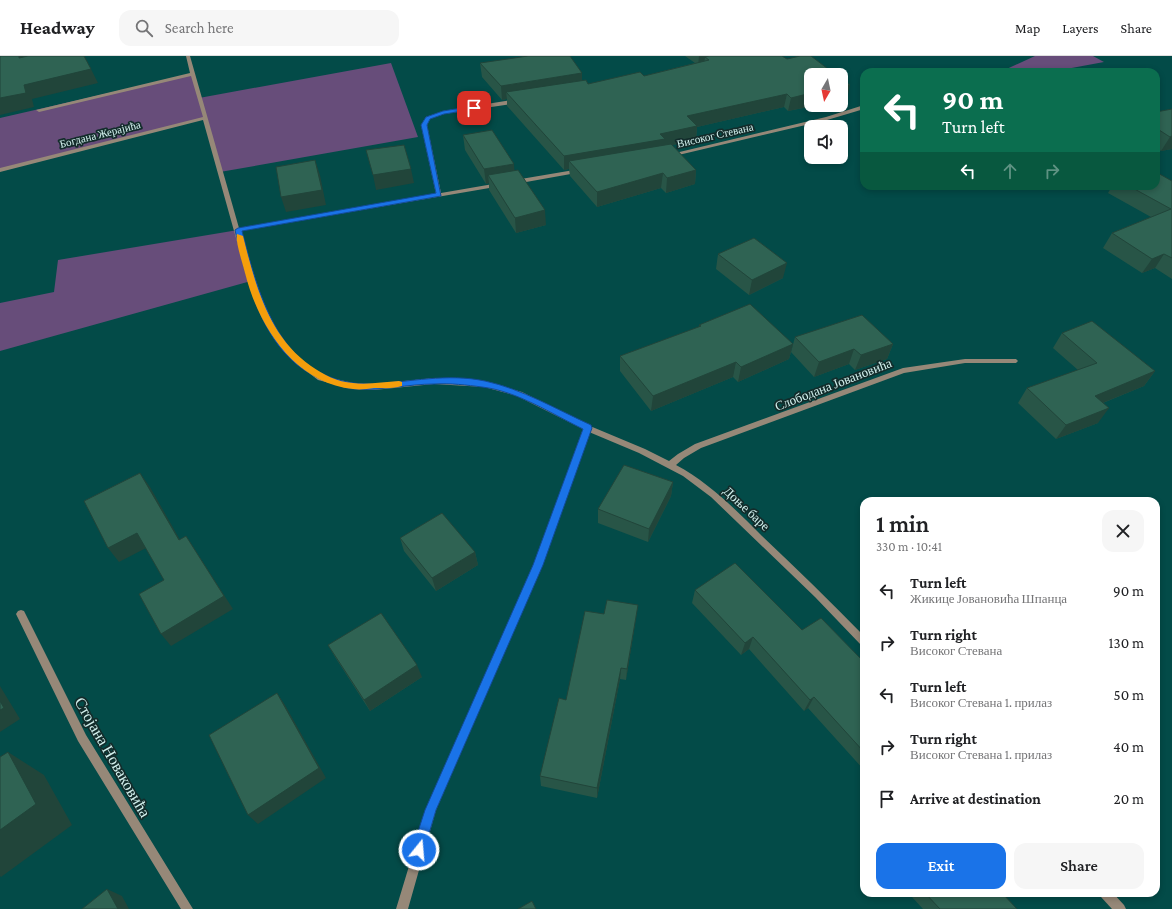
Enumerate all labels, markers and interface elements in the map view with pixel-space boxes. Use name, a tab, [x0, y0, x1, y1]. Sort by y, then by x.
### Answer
search box	[119, 10, 399, 46]
text: Headway	[20, 17, 95, 38]
icon: search	[133, 17, 155, 39]
text: Search here	[165, 20, 234, 36]
text: Map	[1015, 20, 1040, 36]
text: Layers	[1062, 20, 1099, 36]
text: Share	[1121, 20, 1152, 36]
north arrow	[804, 68, 848, 112]
map controls	[804, 68, 848, 164]
icon: left	[876, 84, 928, 136]
text: 90 m	[942, 84, 1003, 115]
pin	[457, 91, 491, 125]
icon: arrive	[463, 97, 485, 119]
text: Turn left	[942, 117, 1005, 137]
street label: Богдана Жерајића	[58, 118, 142, 150]
street label: Високог Стевана	[676, 120, 754, 150]
button: sound	[804, 120, 848, 164]
icon: left	[957, 160, 979, 182]
icon: ahead	[999, 160, 1021, 182]
icon: right	[1041, 160, 1063, 182]
street label: Слободана Јовановића	[773, 355, 894, 414]
street label: Доње баре	[720, 483, 773, 534]
text: 1 min	[876, 510, 929, 537]
button: close	[1102, 510, 1144, 552]
text: 330 m · 10:41	[876, 539, 942, 554]
text: Turn left	[910, 575, 966, 591]
icon: left	[876, 580, 898, 602]
text: 90 m	[1113, 583, 1144, 599]
text: Жикице Јовановића Шпанца	[910, 591, 1067, 606]
text: Turn right	[910, 627, 977, 643]
icon: right	[876, 632, 898, 654]
text: 130 m	[1109, 635, 1144, 651]
text: Високог Стевана	[910, 643, 1002, 658]
text: Turn left	[910, 679, 966, 695]
icon: left	[876, 684, 898, 706]
text: 50 m	[1114, 687, 1144, 703]
street label: Стојана Новаковића	[70, 694, 154, 821]
text: Високог Стевана 1. прилаз	[910, 695, 1052, 710]
text: Turn right	[910, 731, 977, 747]
icon: right	[876, 736, 898, 758]
text: 40 m	[1113, 739, 1144, 755]
text: Високог Стевана 1. прилаз	[910, 747, 1052, 762]
icon: arrive	[876, 788, 898, 810]
text: Arrive at destination	[910, 791, 1041, 807]
text: 20 m	[1114, 791, 1144, 807]
position arrow	[398, 829, 440, 871]
button: Exit	[876, 843, 1006, 889]
button: Share	[1014, 843, 1144, 889]

